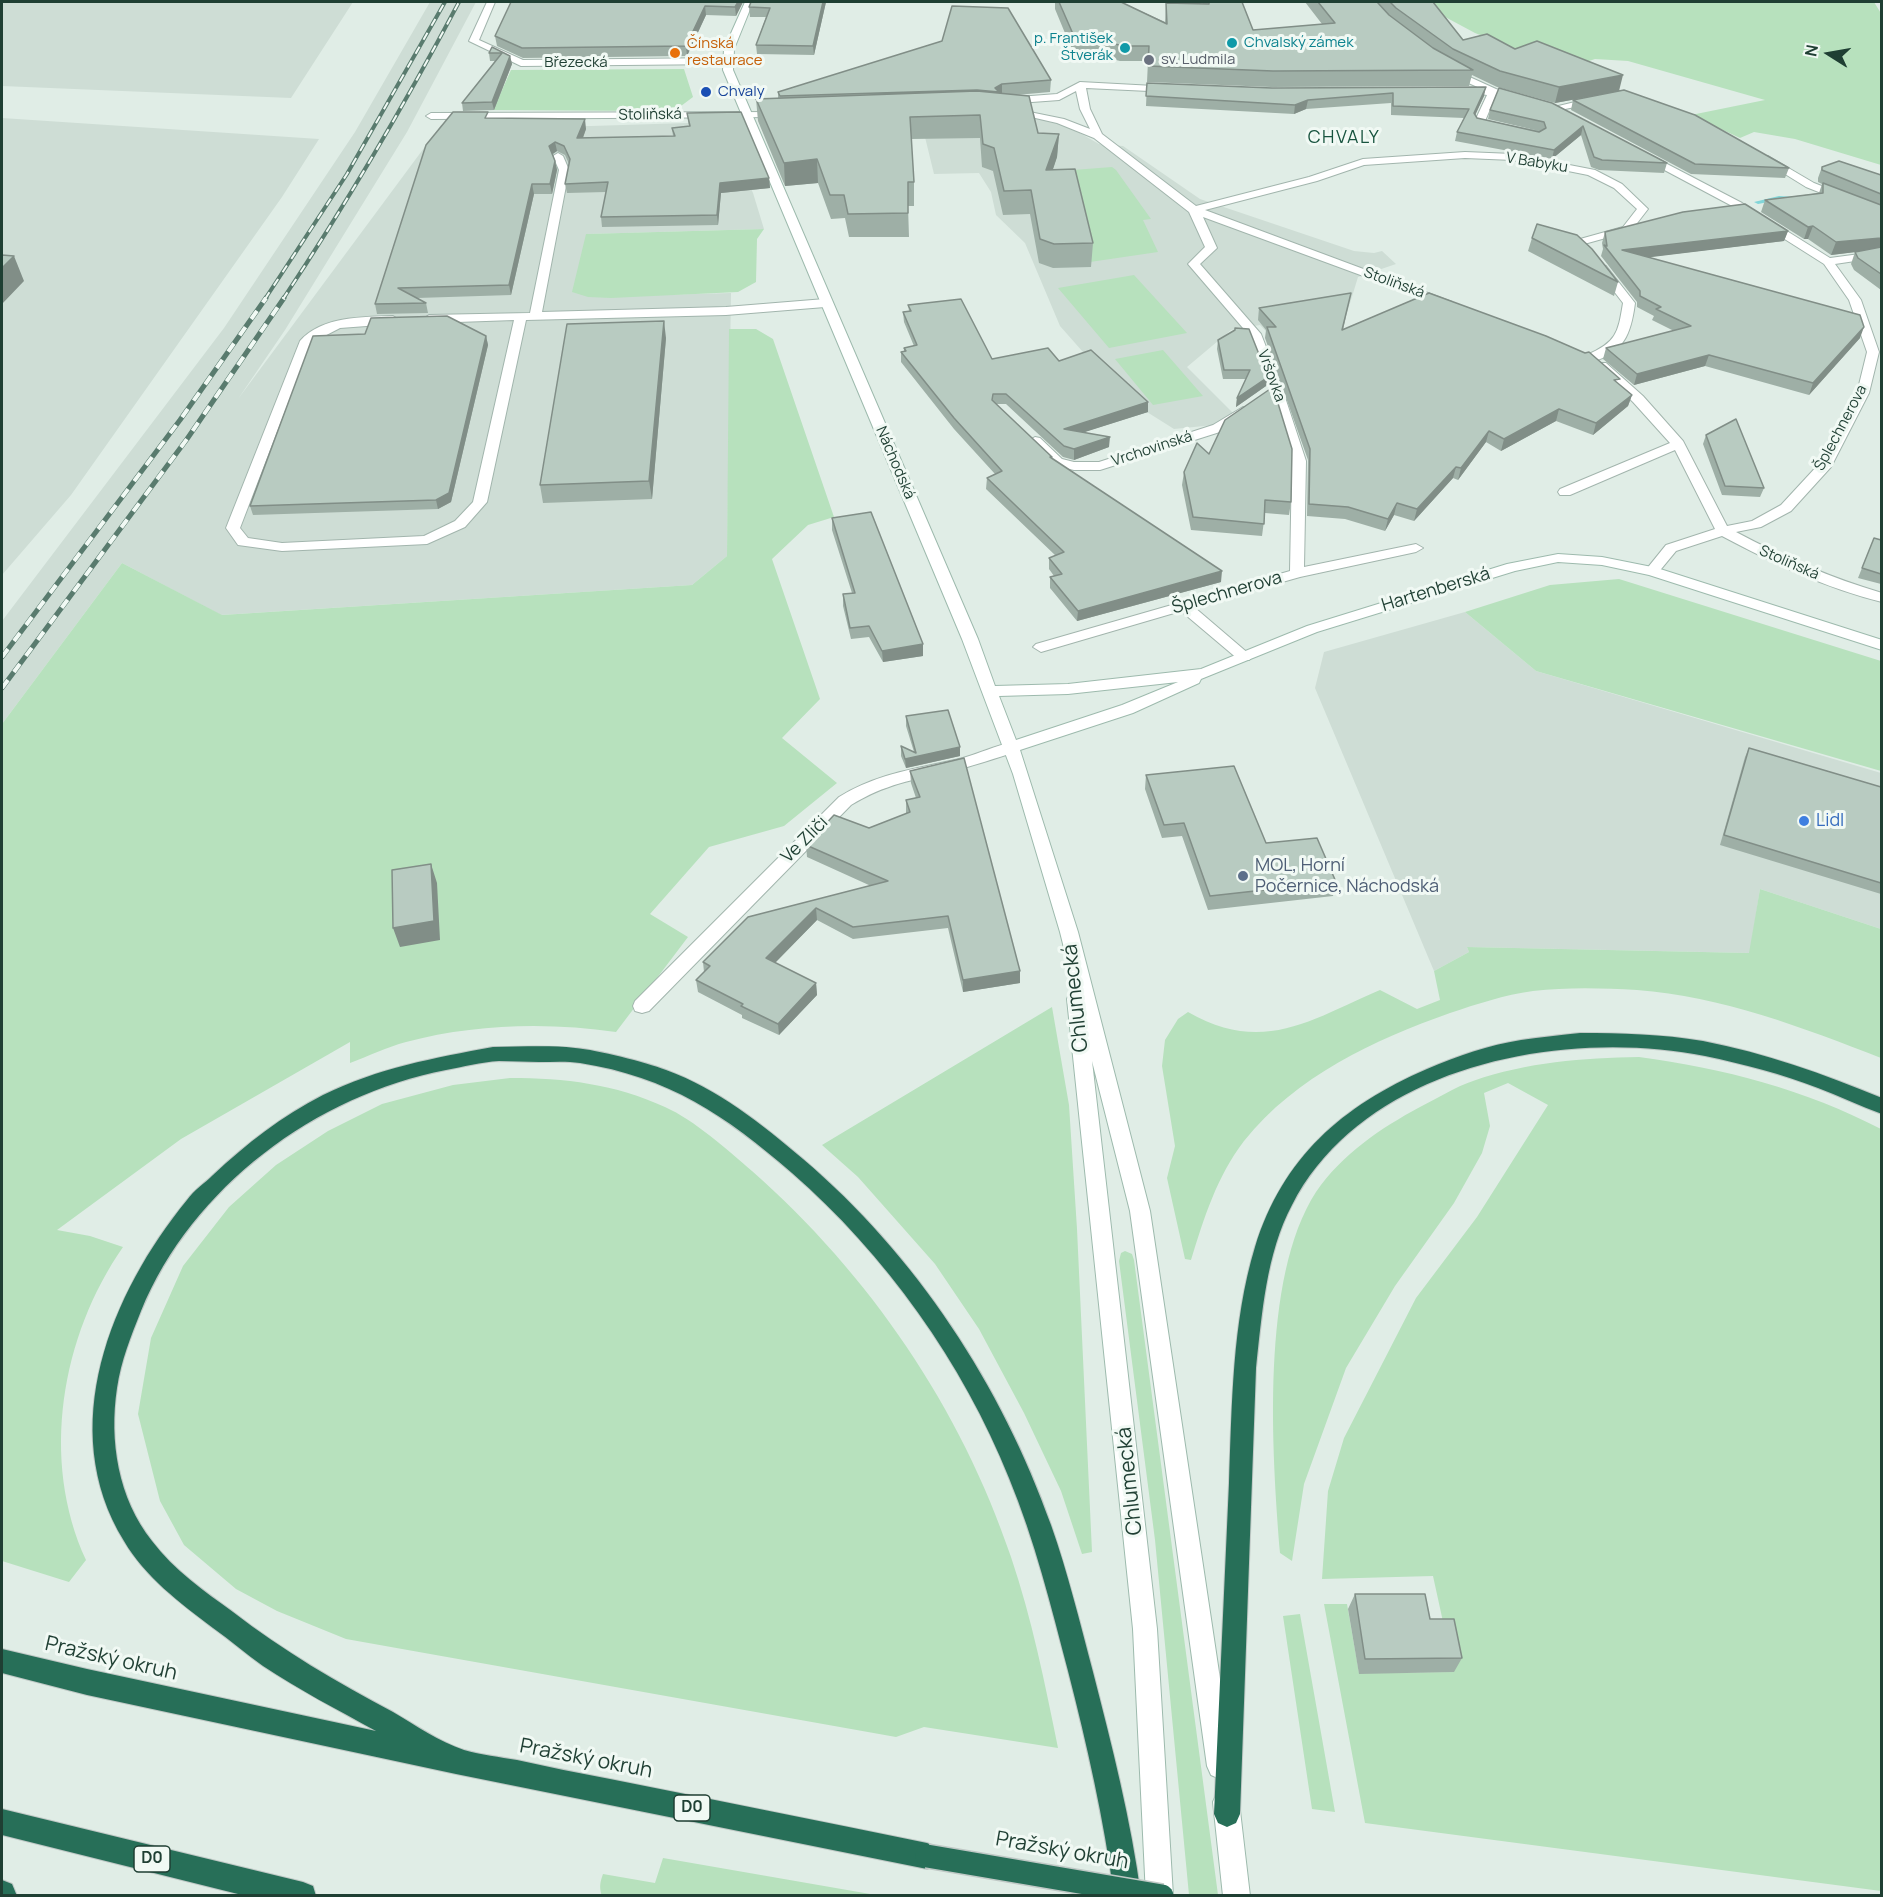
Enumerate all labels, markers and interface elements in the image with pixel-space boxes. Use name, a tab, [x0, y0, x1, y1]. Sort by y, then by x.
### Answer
north arrow	[1799, 24, 1859, 84]
place label: p. František Štverák	[1034, 30, 1113, 65]
place label: Chvalský zámek	[1244, 34, 1354, 52]
place label: Čínská restaurace	[687, 35, 762, 70]
marker: Chvalský zámek	[1225, 36, 1239, 50]
marker: p. František Štverák	[1118, 41, 1132, 55]
text: N	[1799, 43, 1823, 58]
marker: Čínská restaurace	[668, 46, 682, 60]
place label: sv. Ludmila	[1161, 51, 1235, 69]
marker: sv. Ludmila	[1142, 53, 1156, 67]
street label: Březecká	[544, 54, 608, 72]
place label: Chvaly	[718, 83, 765, 101]
marker: Chvaly	[699, 85, 713, 99]
street label: Stoliňská	[618, 105, 682, 125]
district label: CHVALY	[1308, 127, 1380, 149]
street label: V Babyku	[1505, 149, 1569, 177]
street label: Stoliňská	[1361, 264, 1427, 302]
street label: Vršovka	[1253, 348, 1289, 404]
street label: Šplechnerova	[1811, 382, 1871, 474]
street label: Náchodská	[872, 424, 918, 502]
street label: Vrchovinská	[1109, 427, 1195, 471]
street label: Stoliňská	[1756, 542, 1822, 584]
street label: Hartenberská	[1379, 563, 1493, 617]
street label: Šplechnerova	[1169, 567, 1285, 619]
place label: Lidl	[1816, 810, 1844, 832]
street label: Ve Zliči	[777, 812, 833, 868]
marker: Lidl	[1797, 814, 1811, 828]
place label: MOL, Horní Počernice, Náchodská	[1255, 855, 1439, 898]
marker: MOL, Horní Počernice, Náchodská	[1236, 869, 1250, 883]
street label: Chlumecká	[1058, 943, 1094, 1053]
street label: Chlumecká	[1112, 1426, 1148, 1536]
street label: Pražský okruh	[43, 1632, 179, 1686]
street label: Pražský okruh	[517, 1734, 655, 1784]
road number: D0	[674, 1795, 710, 1821]
street label: Pražský okruh	[993, 1827, 1131, 1875]
road number: D0	[134, 1846, 170, 1872]

